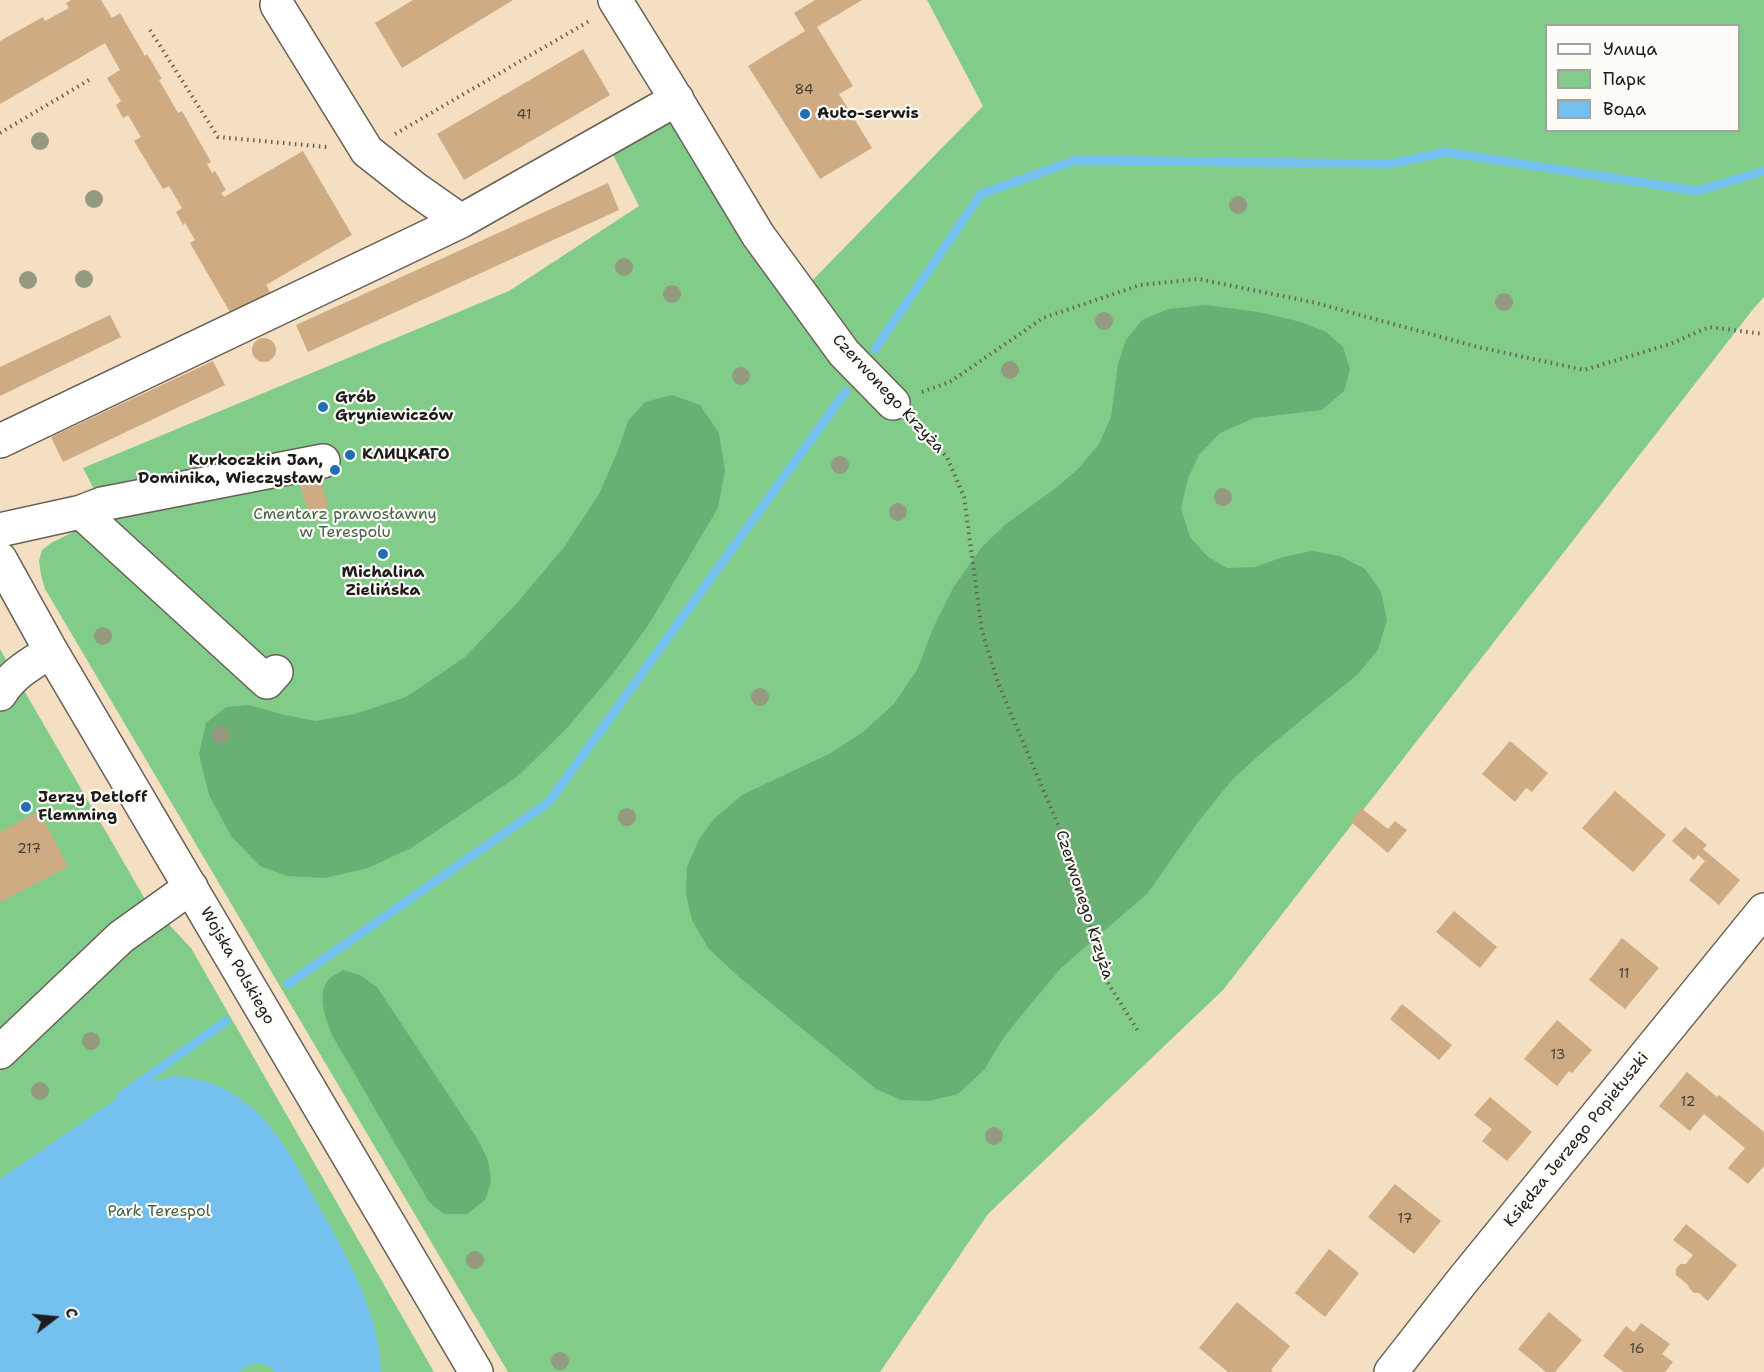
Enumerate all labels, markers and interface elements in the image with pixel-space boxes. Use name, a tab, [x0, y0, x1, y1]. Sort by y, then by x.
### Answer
legend	[1545, 24, 1740, 132]
text: Улица	[1603, 37, 1657, 61]
text: Парк	[1603, 67, 1646, 91]
house number: 84	[794, 82, 814, 98]
text: Вода	[1603, 97, 1646, 121]
place label: Auto-serwis	[817, 104, 919, 124]
house number: 41	[517, 107, 531, 123]
marker: Auto-serwis	[798, 107, 812, 121]
street label: Czerwonego Krzyża	[828, 331, 948, 457]
place label: Grób Gryniewiczów	[335, 388, 453, 426]
marker: Grób Gryniewiczów	[316, 400, 330, 414]
place label: КЛИЦКАГО	[362, 445, 450, 465]
marker: КЛИЦКАГО	[343, 448, 357, 462]
place label: Kurkoczkin Jan, Dominika, Wieczysław	[138, 451, 323, 489]
marker: Kurkoczkin Jan, Dominika, Wieczysław	[328, 463, 342, 477]
park label: Cmentarz prawosławny w Terespolu	[253, 505, 437, 543]
marker: Michalina Zielińska	[376, 547, 390, 561]
place label: Michalina Zielińska	[342, 563, 424, 601]
place label: Jerzy Detloff Flemming	[38, 788, 147, 826]
marker: Jerzy Detloff Flemming	[19, 800, 33, 814]
street label: Czerwonego Krzyża	[1051, 828, 1117, 982]
house number: 217	[17, 841, 41, 857]
street label: Wojska Polskiego	[196, 904, 278, 1028]
house number: 11	[1618, 966, 1630, 982]
house number: 13	[1551, 1047, 1565, 1063]
street label: Księdza Jerzego Popiełuszki	[1501, 1049, 1653, 1231]
house number: 12	[1681, 1094, 1695, 1110]
park label: Park Terespol	[107, 1202, 211, 1222]
house number: 17	[1398, 1211, 1412, 1227]
north arrow	[24, 1288, 84, 1348]
text: С	[60, 1305, 83, 1321]
house number: 16	[1629, 1341, 1645, 1357]

